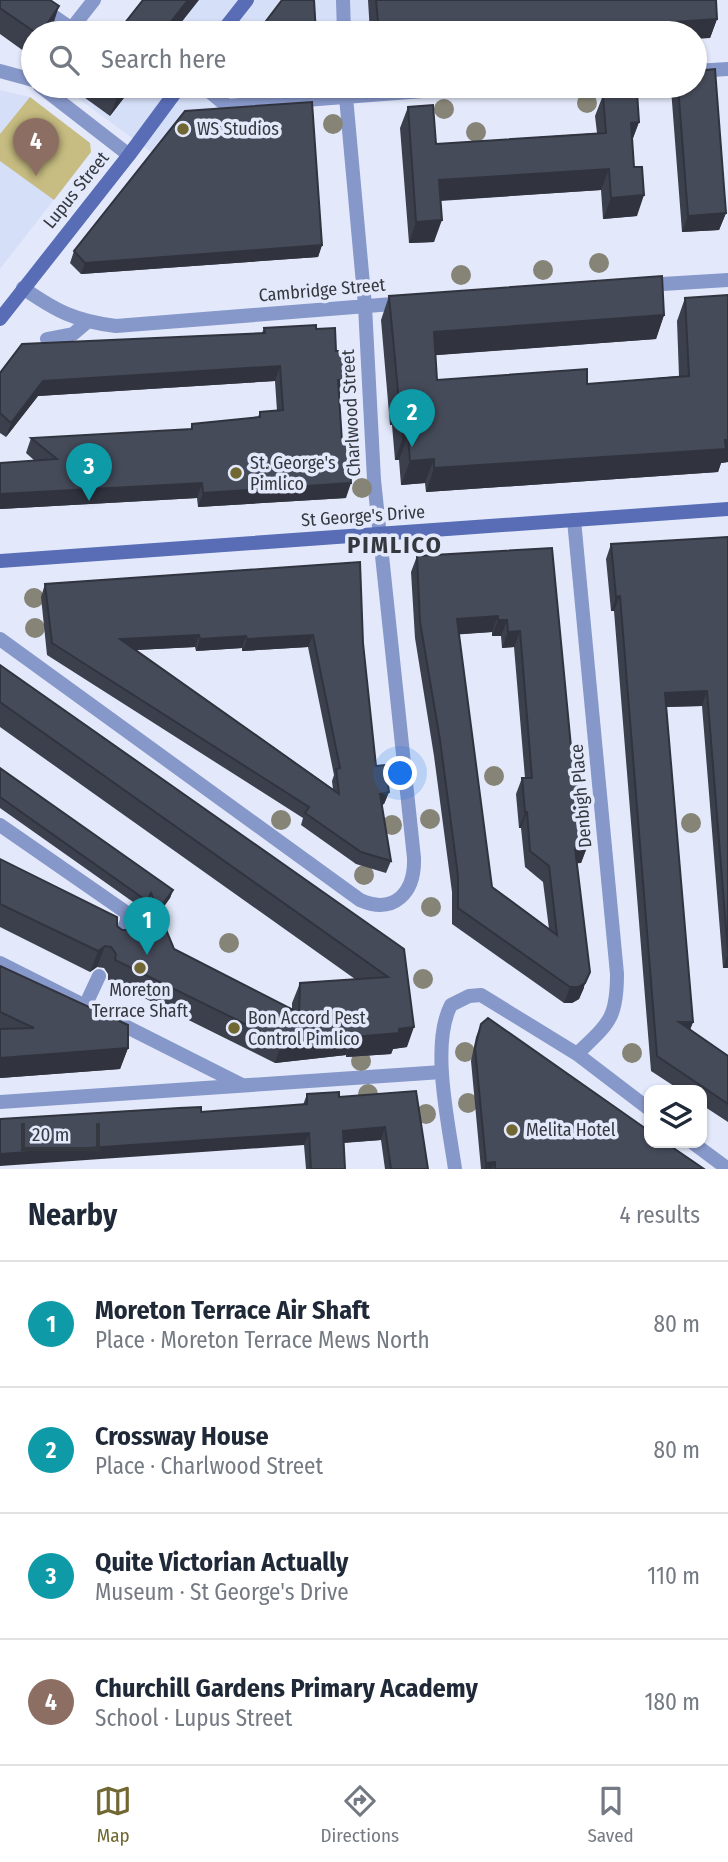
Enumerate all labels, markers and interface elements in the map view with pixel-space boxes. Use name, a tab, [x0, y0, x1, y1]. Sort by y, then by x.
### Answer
search box	[21, 21, 707, 98]
icon: search	[45, 41, 83, 79]
text: Search here	[101, 44, 226, 75]
pin: 4	[13, 118, 59, 176]
place label: WS Studios	[197, 118, 279, 140]
marker: WS Studios	[175, 121, 191, 137]
street label: Lupus Street	[38, 147, 114, 233]
street label: Cambridge Street	[258, 273, 386, 307]
street label: Charlwood Street	[337, 349, 365, 477]
pin: 2	[389, 389, 435, 447]
pin: 3	[66, 443, 112, 501]
place label: St. George's Pimlico	[250, 452, 336, 495]
marker: St. George's Pimlico	[228, 465, 244, 481]
street label: St George's Drive	[300, 501, 426, 531]
district label: PIMLICO	[347, 531, 443, 559]
street label: Denbigh Place	[565, 743, 596, 849]
your location	[383, 756, 417, 790]
pin: 1	[124, 897, 170, 955]
marker: Moreton Terrace Shaft	[132, 960, 148, 976]
place label: Moreton Terrace Shaft	[92, 979, 188, 1022]
place label: Bon Accord Pest Control Pimlico	[248, 1007, 366, 1050]
marker: Bon Accord Pest Control Pimlico	[226, 1020, 242, 1036]
map controls	[644, 1085, 707, 1148]
button: layers	[644, 1085, 707, 1148]
place label: Melita Hotel	[526, 1119, 616, 1141]
scale bar	[21, 1120, 100, 1152]
marker: Melita Hotel	[504, 1122, 520, 1138]
text: 20 m	[32, 1123, 69, 1146]
text: Nearby	[28, 1197, 117, 1233]
text: 4 results	[619, 1201, 700, 1229]
text: Moreton Terrace Air Shaft	[95, 1295, 370, 1326]
text: 1	[46, 1310, 56, 1338]
text: 80 m	[653, 1310, 700, 1338]
text: Place · Moreton Terrace Mews North	[95, 1326, 430, 1354]
text: Crossway House	[95, 1421, 269, 1452]
text: 2	[46, 1436, 56, 1464]
text: 80 m	[653, 1436, 700, 1464]
text: Place · Charlwood Street	[95, 1452, 323, 1480]
text: Quite Victorian Actually	[95, 1547, 348, 1578]
text: 3	[46, 1562, 56, 1590]
text: 110 m	[647, 1562, 700, 1590]
text: Museum · St George's Drive	[95, 1578, 349, 1606]
text: Churchill Gardens Primary Academy	[95, 1673, 478, 1704]
text: 4	[45, 1688, 57, 1716]
text: 180 m	[644, 1688, 700, 1716]
text: School · Lupus Street	[95, 1704, 292, 1732]
tab: Map	[94, 1782, 132, 1847]
tab: Directions	[320, 1782, 399, 1847]
tab: Saved	[587, 1782, 634, 1847]

